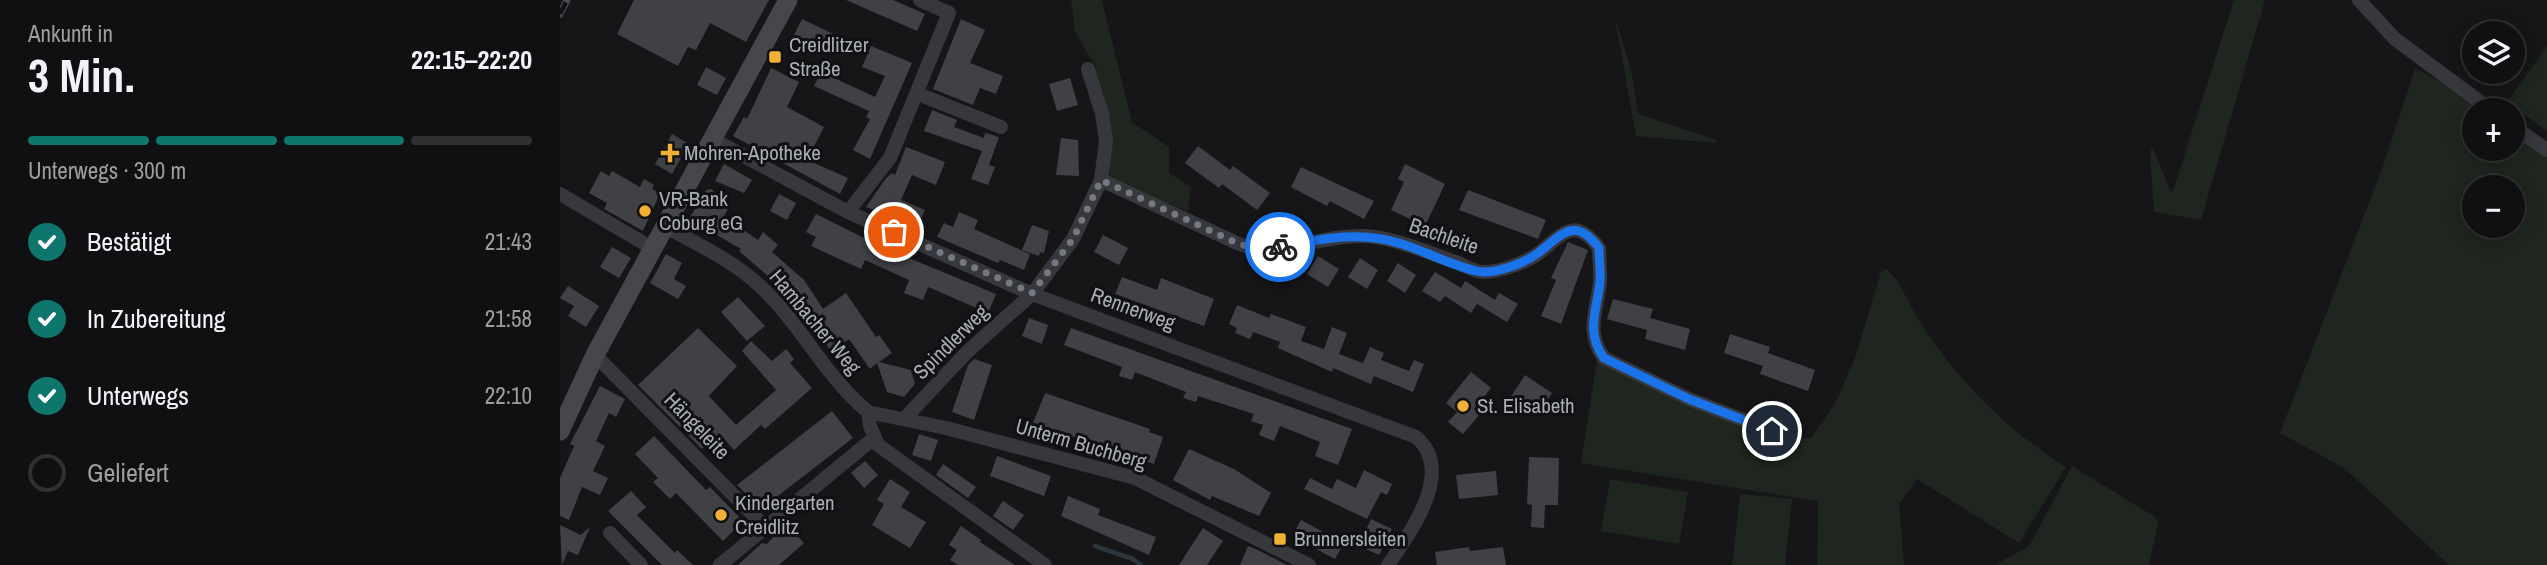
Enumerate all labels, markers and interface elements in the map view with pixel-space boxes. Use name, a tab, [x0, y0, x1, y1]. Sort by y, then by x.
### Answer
text: Ankunft in	[28, 18, 113, 49]
map controls	[2462, 21, 2525, 238]
button: layers	[2462, 21, 2525, 84]
place label: Creidlitzer Straße	[789, 30, 869, 83]
text: 22:15–22:20	[411, 42, 532, 77]
text: 3 Min.	[28, 44, 135, 106]
marker: Creidlitzer Straße	[767, 49, 783, 65]
button: +	[2462, 98, 2525, 161]
place label: Mohren-Apotheke	[684, 138, 821, 167]
marker: Mohren-Apotheke	[662, 145, 678, 161]
text: Unterwegs · 300 m	[28, 155, 186, 186]
button: −	[2462, 175, 2525, 238]
place label: VR-Bank Coburg eG	[659, 184, 743, 237]
pin	[864, 202, 924, 262]
marker: VR-Bank Coburg eG	[637, 203, 653, 219]
street label: Bachleite	[1405, 210, 1483, 261]
courier	[1245, 212, 1315, 282]
icon: bag	[875, 213, 913, 251]
icon: check	[28, 223, 66, 261]
text: Bestätigt	[87, 224, 171, 259]
text: 21:43	[485, 226, 532, 257]
icon: bike	[1261, 228, 1299, 266]
street label: Hambacher Weg	[763, 263, 868, 381]
street label: Rennerweg	[1087, 280, 1180, 337]
street label: Spindlerweg	[907, 297, 995, 386]
icon: check	[28, 300, 66, 338]
text: In Zubereitung	[87, 301, 226, 336]
text: 21:58	[485, 303, 532, 334]
icon: check	[28, 377, 66, 415]
text: Unterwegs	[87, 378, 189, 413]
text: 22:10	[485, 380, 532, 411]
street label: Hängeleite	[658, 386, 737, 466]
place label: St. Elisabeth	[1477, 391, 1575, 420]
marker: St. Elisabeth	[1455, 398, 1471, 414]
pin	[1742, 401, 1802, 461]
street label: Unterm Buchberg	[1012, 411, 1150, 476]
icon: home	[1753, 412, 1791, 450]
text: Geliefert	[87, 455, 169, 490]
place label: Kindergarten Creidlitz	[735, 488, 835, 541]
marker: Kindergarten Creidlitz	[713, 507, 729, 523]
place label: Brunnersleiten	[1294, 524, 1406, 553]
marker: Brunnersleiten	[1272, 531, 1288, 547]

